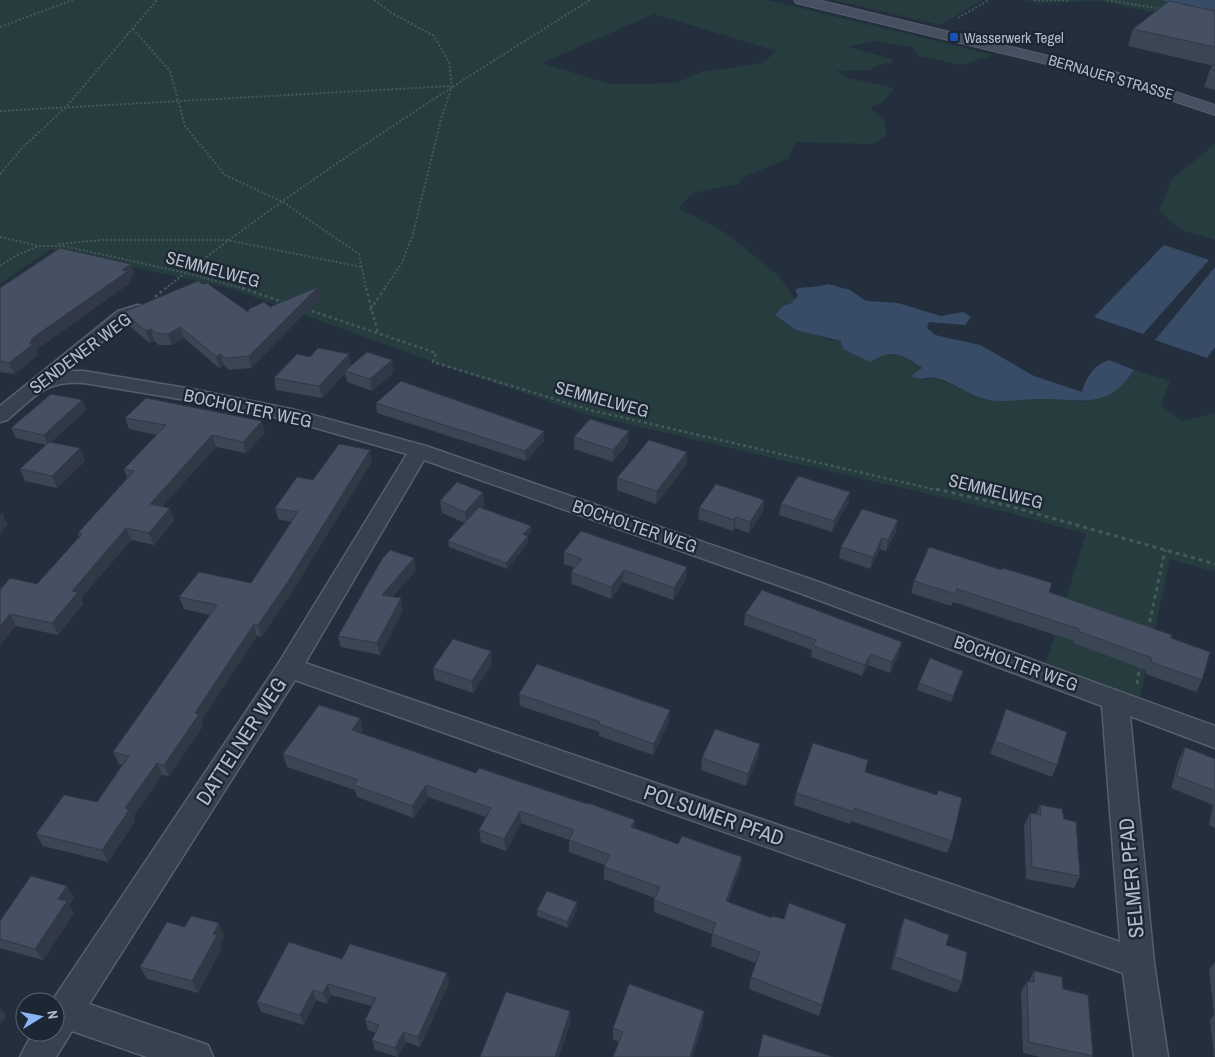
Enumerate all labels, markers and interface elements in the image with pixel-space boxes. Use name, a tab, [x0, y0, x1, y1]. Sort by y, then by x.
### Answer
place label: Wasserwerk Tegel	[964, 27, 1064, 48]
marker: Wasserwerk Tegel	[948, 31, 960, 43]
street label: BERNAUER STRASSE	[1046, 49, 1176, 105]
street label: SEMMELWEG	[163, 244, 263, 294]
street label: SENDENER WEG	[24, 306, 136, 400]
street label: SEMMELWEG	[552, 374, 652, 424]
street label: BOCHOLTER WEG	[182, 382, 314, 434]
street label: SEMMELWEG	[946, 467, 1046, 515]
street label: BOCHOLTER WEG	[569, 493, 701, 559]
street label: BOCHOLTER WEG	[951, 629, 1081, 697]
street label: DATTELNER WEG	[189, 671, 293, 811]
street label: POLSUMER PFAD	[640, 777, 788, 853]
street label: SELMER PFAD	[1111, 817, 1151, 939]
north arrow	[15, 992, 65, 1042]
text: N	[43, 1009, 62, 1020]

